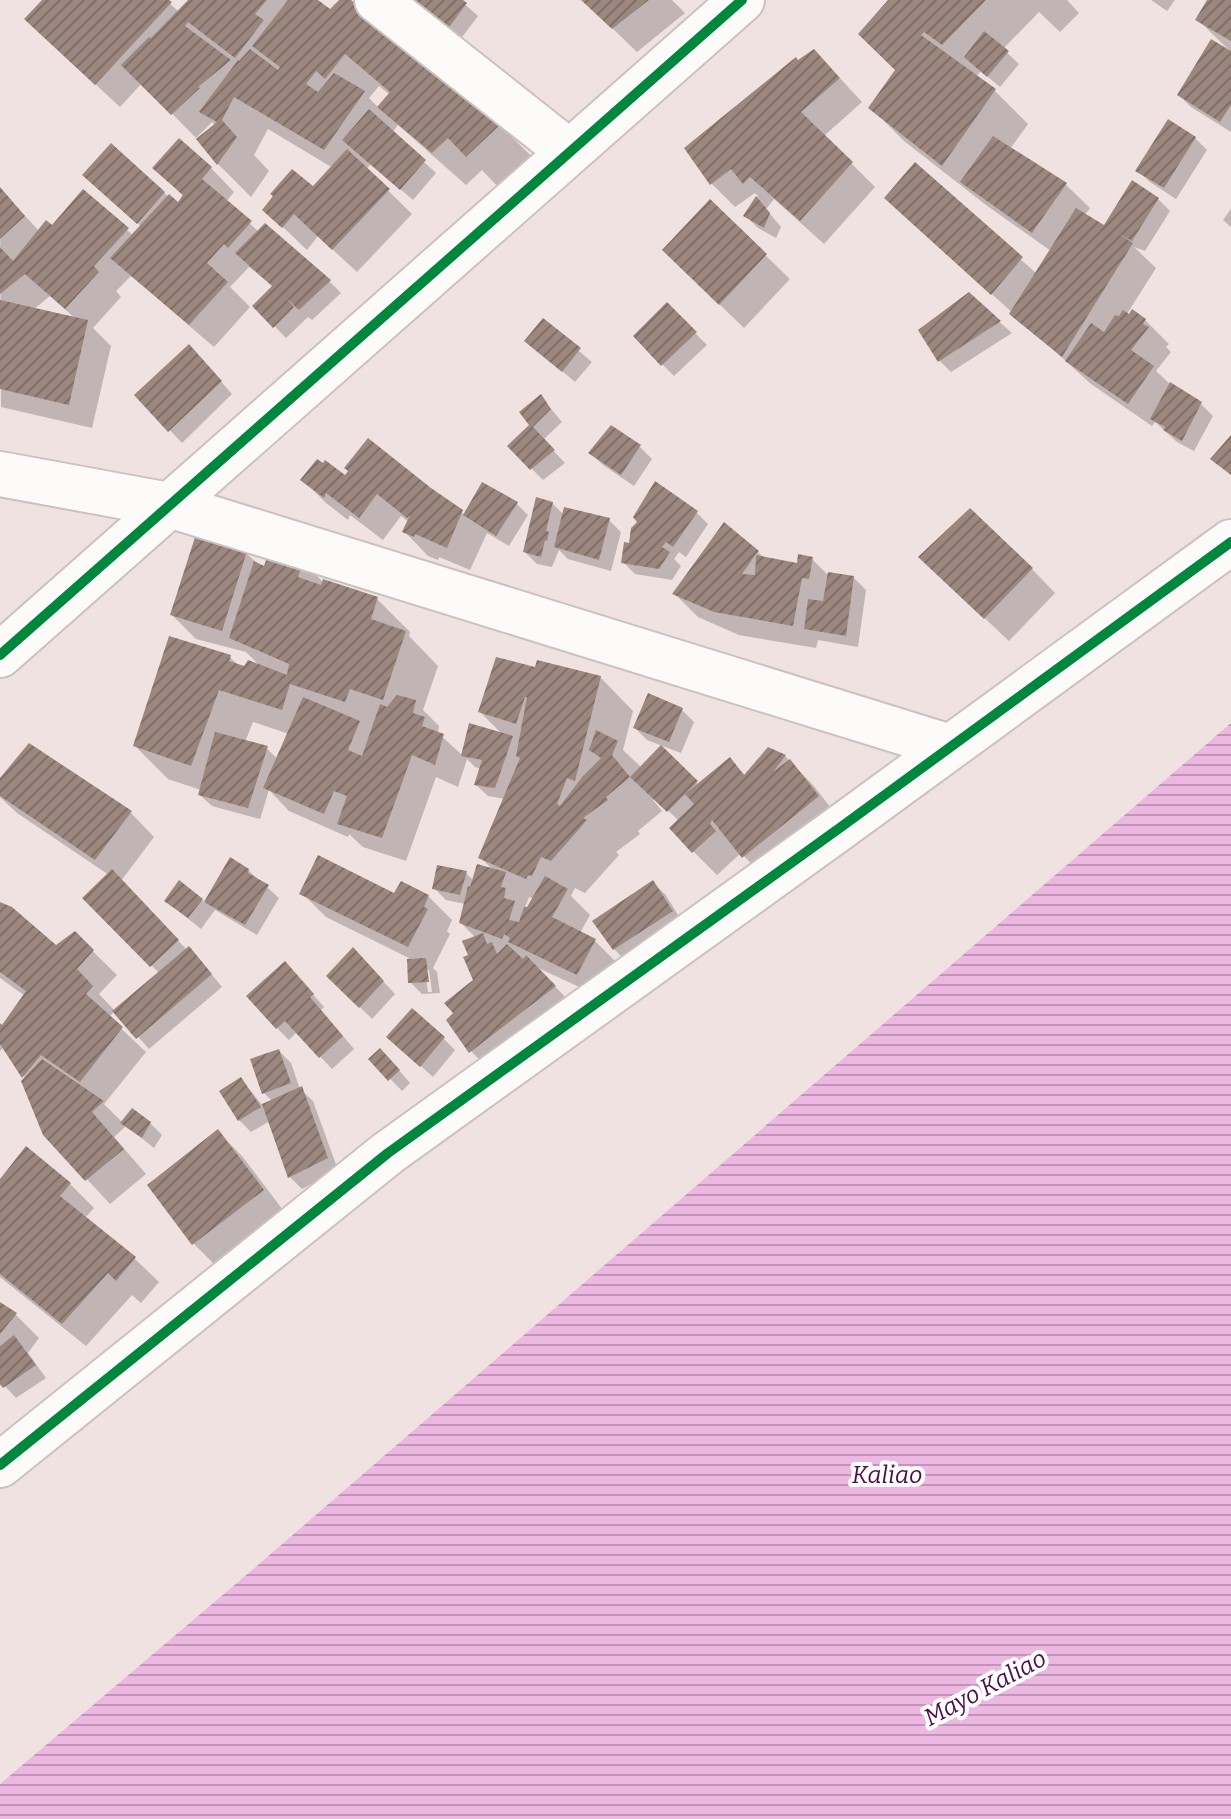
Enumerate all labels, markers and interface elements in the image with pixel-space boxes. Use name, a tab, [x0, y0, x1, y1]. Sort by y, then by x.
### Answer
water label: Kaliao	[852, 1461, 922, 1489]
water label: Mayo Kaliao	[919, 1644, 1051, 1732]

